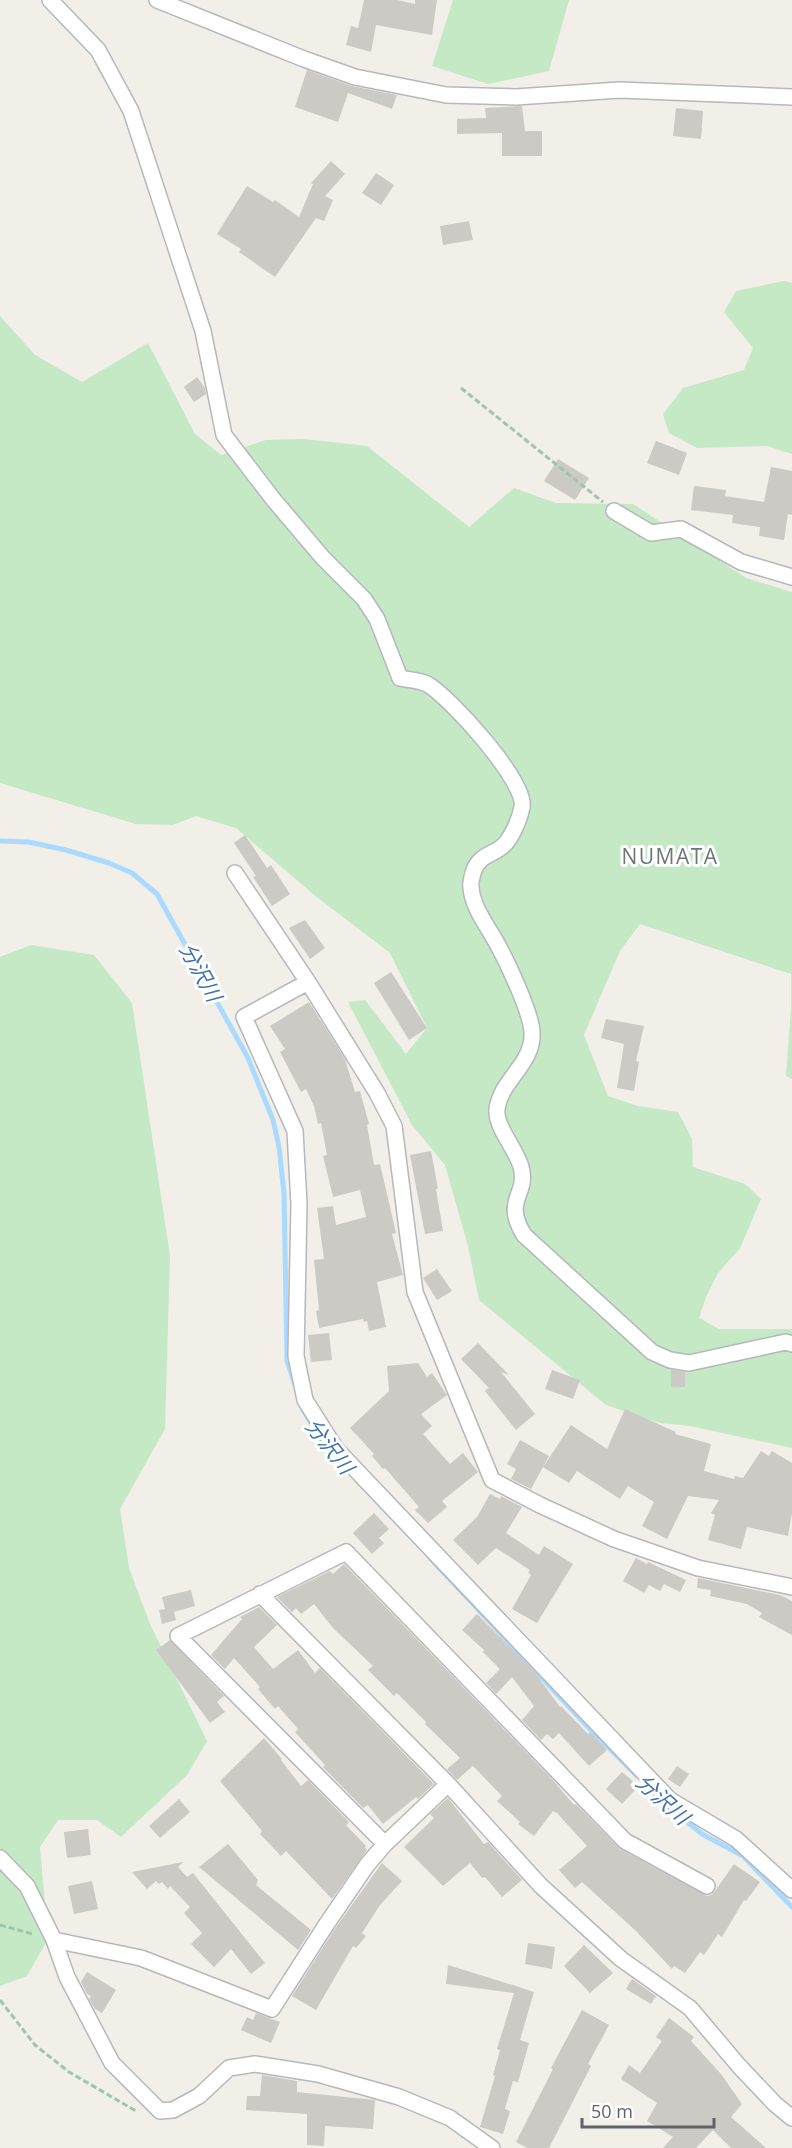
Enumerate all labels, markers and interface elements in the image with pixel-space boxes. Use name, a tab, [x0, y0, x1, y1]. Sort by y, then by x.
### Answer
district label: NUMATA	[621, 842, 719, 870]
water label: 分沢川	[173, 938, 229, 1008]
water label: 分沢川	[300, 1413, 362, 1481]
water label: 分沢川	[630, 1768, 697, 1832]
scale bar	[582, 2091, 714, 2129]
text: 50 m	[591, 2099, 633, 2123]

